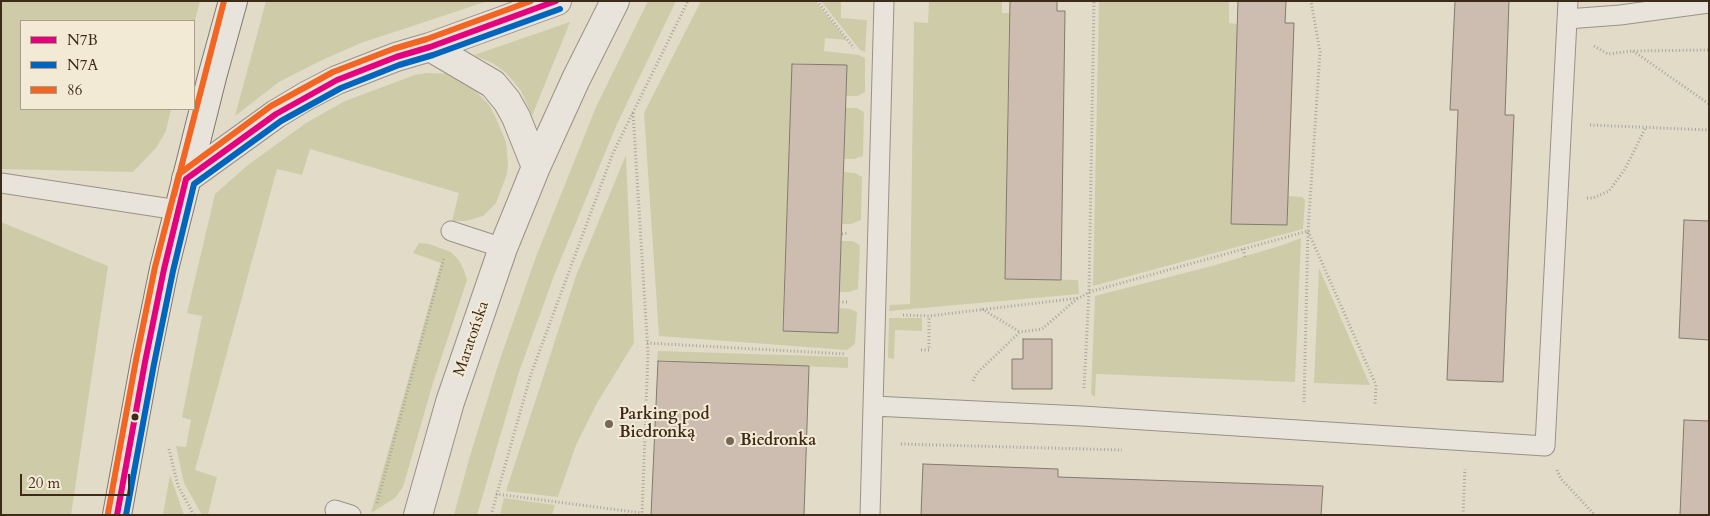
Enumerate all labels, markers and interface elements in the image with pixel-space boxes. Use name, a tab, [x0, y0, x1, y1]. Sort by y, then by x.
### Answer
legend	[20, 20, 195, 110]
text: N7B	[67, 30, 98, 50]
text: N7A	[67, 55, 98, 75]
text: 86	[67, 80, 82, 100]
street label: Maratońska	[450, 299, 494, 379]
place label: Parking pod Biedronką	[619, 405, 710, 443]
unlabelled marker	[130, 412, 140, 422]
marker: Parking pod Biedronką	[603, 418, 615, 430]
place label: Biedronka	[740, 431, 816, 451]
marker: Biedronka	[724, 435, 736, 447]
scale bar	[22, 464, 132, 496]
text: 20 m	[28, 473, 60, 493]

